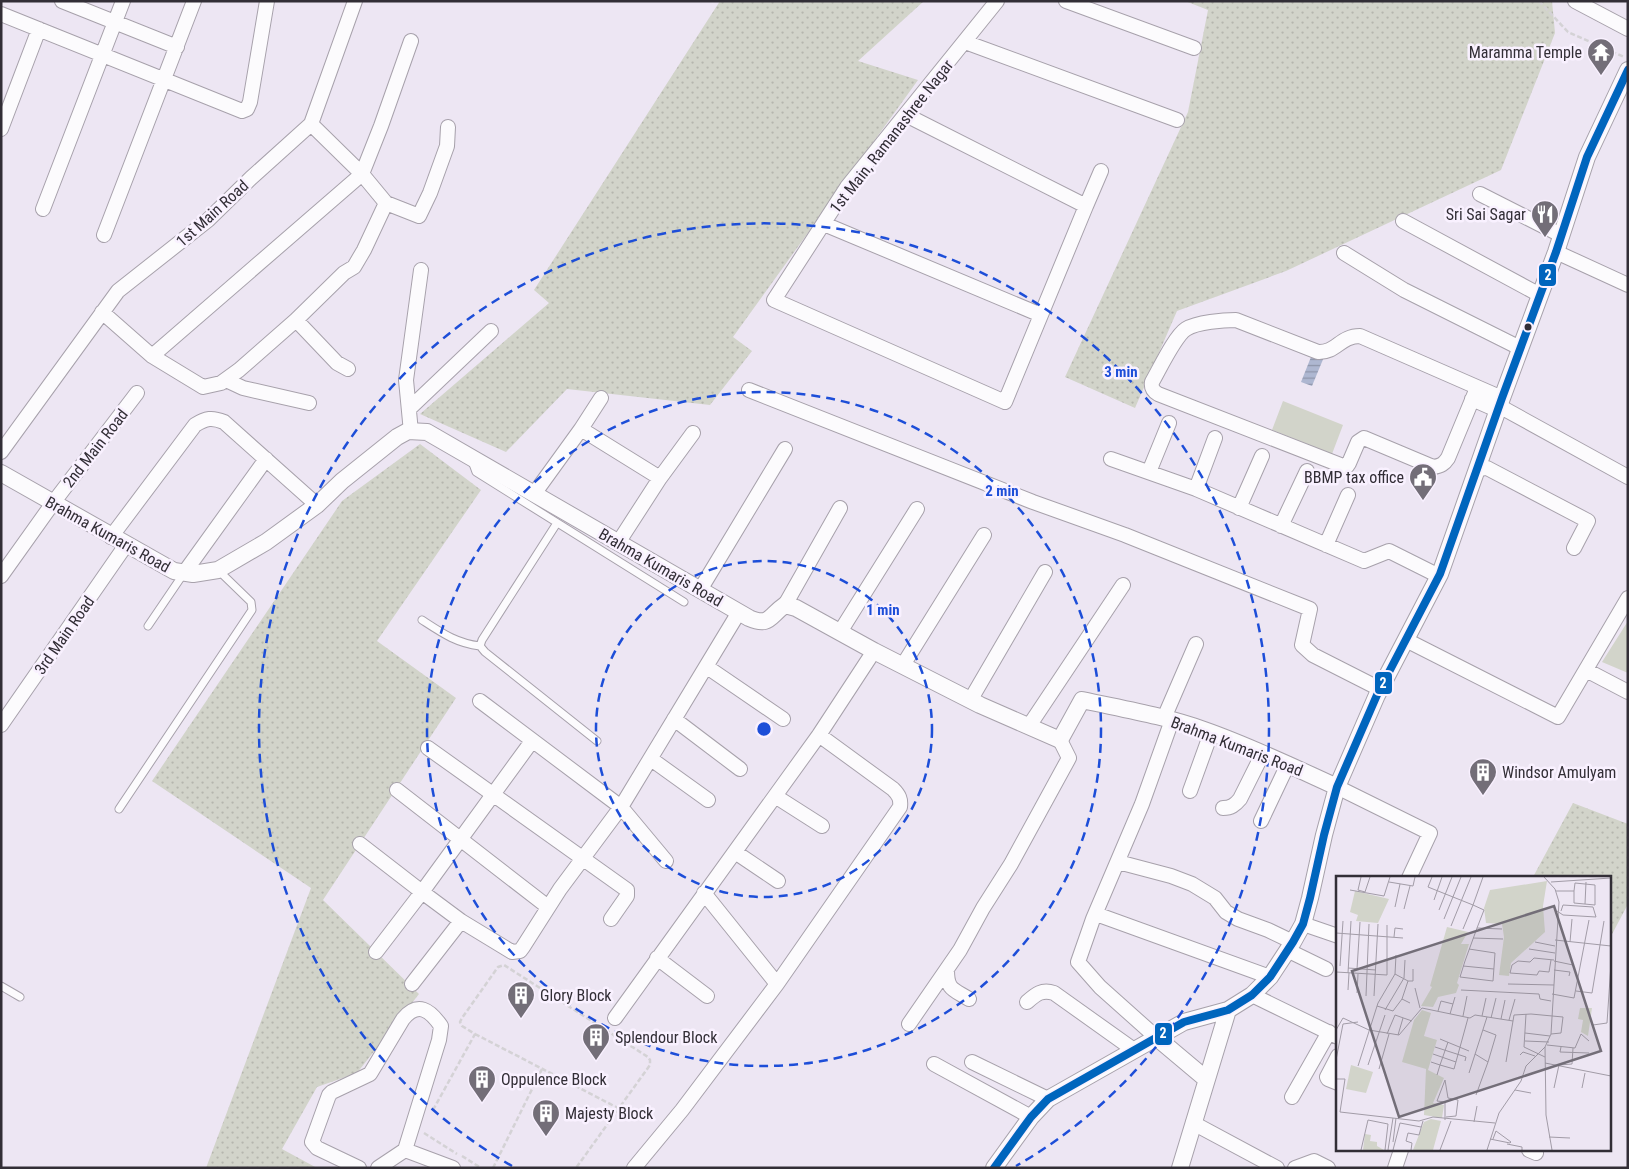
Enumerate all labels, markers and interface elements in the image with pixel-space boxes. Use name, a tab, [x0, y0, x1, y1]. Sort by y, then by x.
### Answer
temple icon: Maramma Temple	[1586, 37, 1616, 76]
place label: Maramma Temple	[1469, 43, 1582, 62]
street label: 1st Main, Ramanashree Nagar	[826, 56, 957, 217]
street label: 1st Main Road	[172, 176, 252, 251]
restaurant icon: Sri Sai Sagar	[1530, 199, 1560, 238]
place label: Sri Sai Sagar	[1446, 205, 1526, 224]
line badge: 2	[1538, 263, 1557, 287]
text: 2	[1544, 267, 1552, 283]
unlabelled marker	[1523, 322, 1533, 332]
text: 3 min	[1104, 363, 1138, 381]
street label: 2nd Main Road	[59, 405, 132, 491]
public building icon: BBMP tax office	[1408, 462, 1438, 501]
place label: BBMP tax office	[1304, 468, 1404, 487]
text: 2 min	[985, 482, 1019, 500]
street label: Brahma Kumaris Road	[42, 492, 173, 577]
street label: Brahma Kumaris Road	[596, 524, 726, 611]
street label: 3rd Main Road	[30, 592, 98, 678]
text: 1 min	[866, 601, 900, 619]
line badge: 2	[1374, 671, 1393, 695]
text: 2	[1379, 675, 1387, 691]
street label: Brahma Kumaris Road	[1168, 713, 1305, 780]
centre of rings	[755, 720, 773, 738]
building icon: Windsor Amulyam	[1468, 757, 1498, 796]
place label: Windsor Amulyam	[1502, 763, 1616, 782]
inset map	[1336, 876, 1612, 1152]
building icon: Glory Block	[506, 980, 536, 1019]
place label: Glory Block	[540, 986, 612, 1005]
building icon: Splendour Block	[581, 1022, 611, 1061]
line badge: 2	[1154, 1022, 1173, 1046]
text: 2	[1159, 1025, 1167, 1041]
place label: Splendour Block	[615, 1028, 718, 1047]
building icon: Oppulence Block	[467, 1064, 497, 1103]
place label: Oppulence Block	[501, 1070, 607, 1089]
building icon: Majesty Block	[531, 1098, 561, 1137]
place label: Majesty Block	[565, 1104, 654, 1123]

